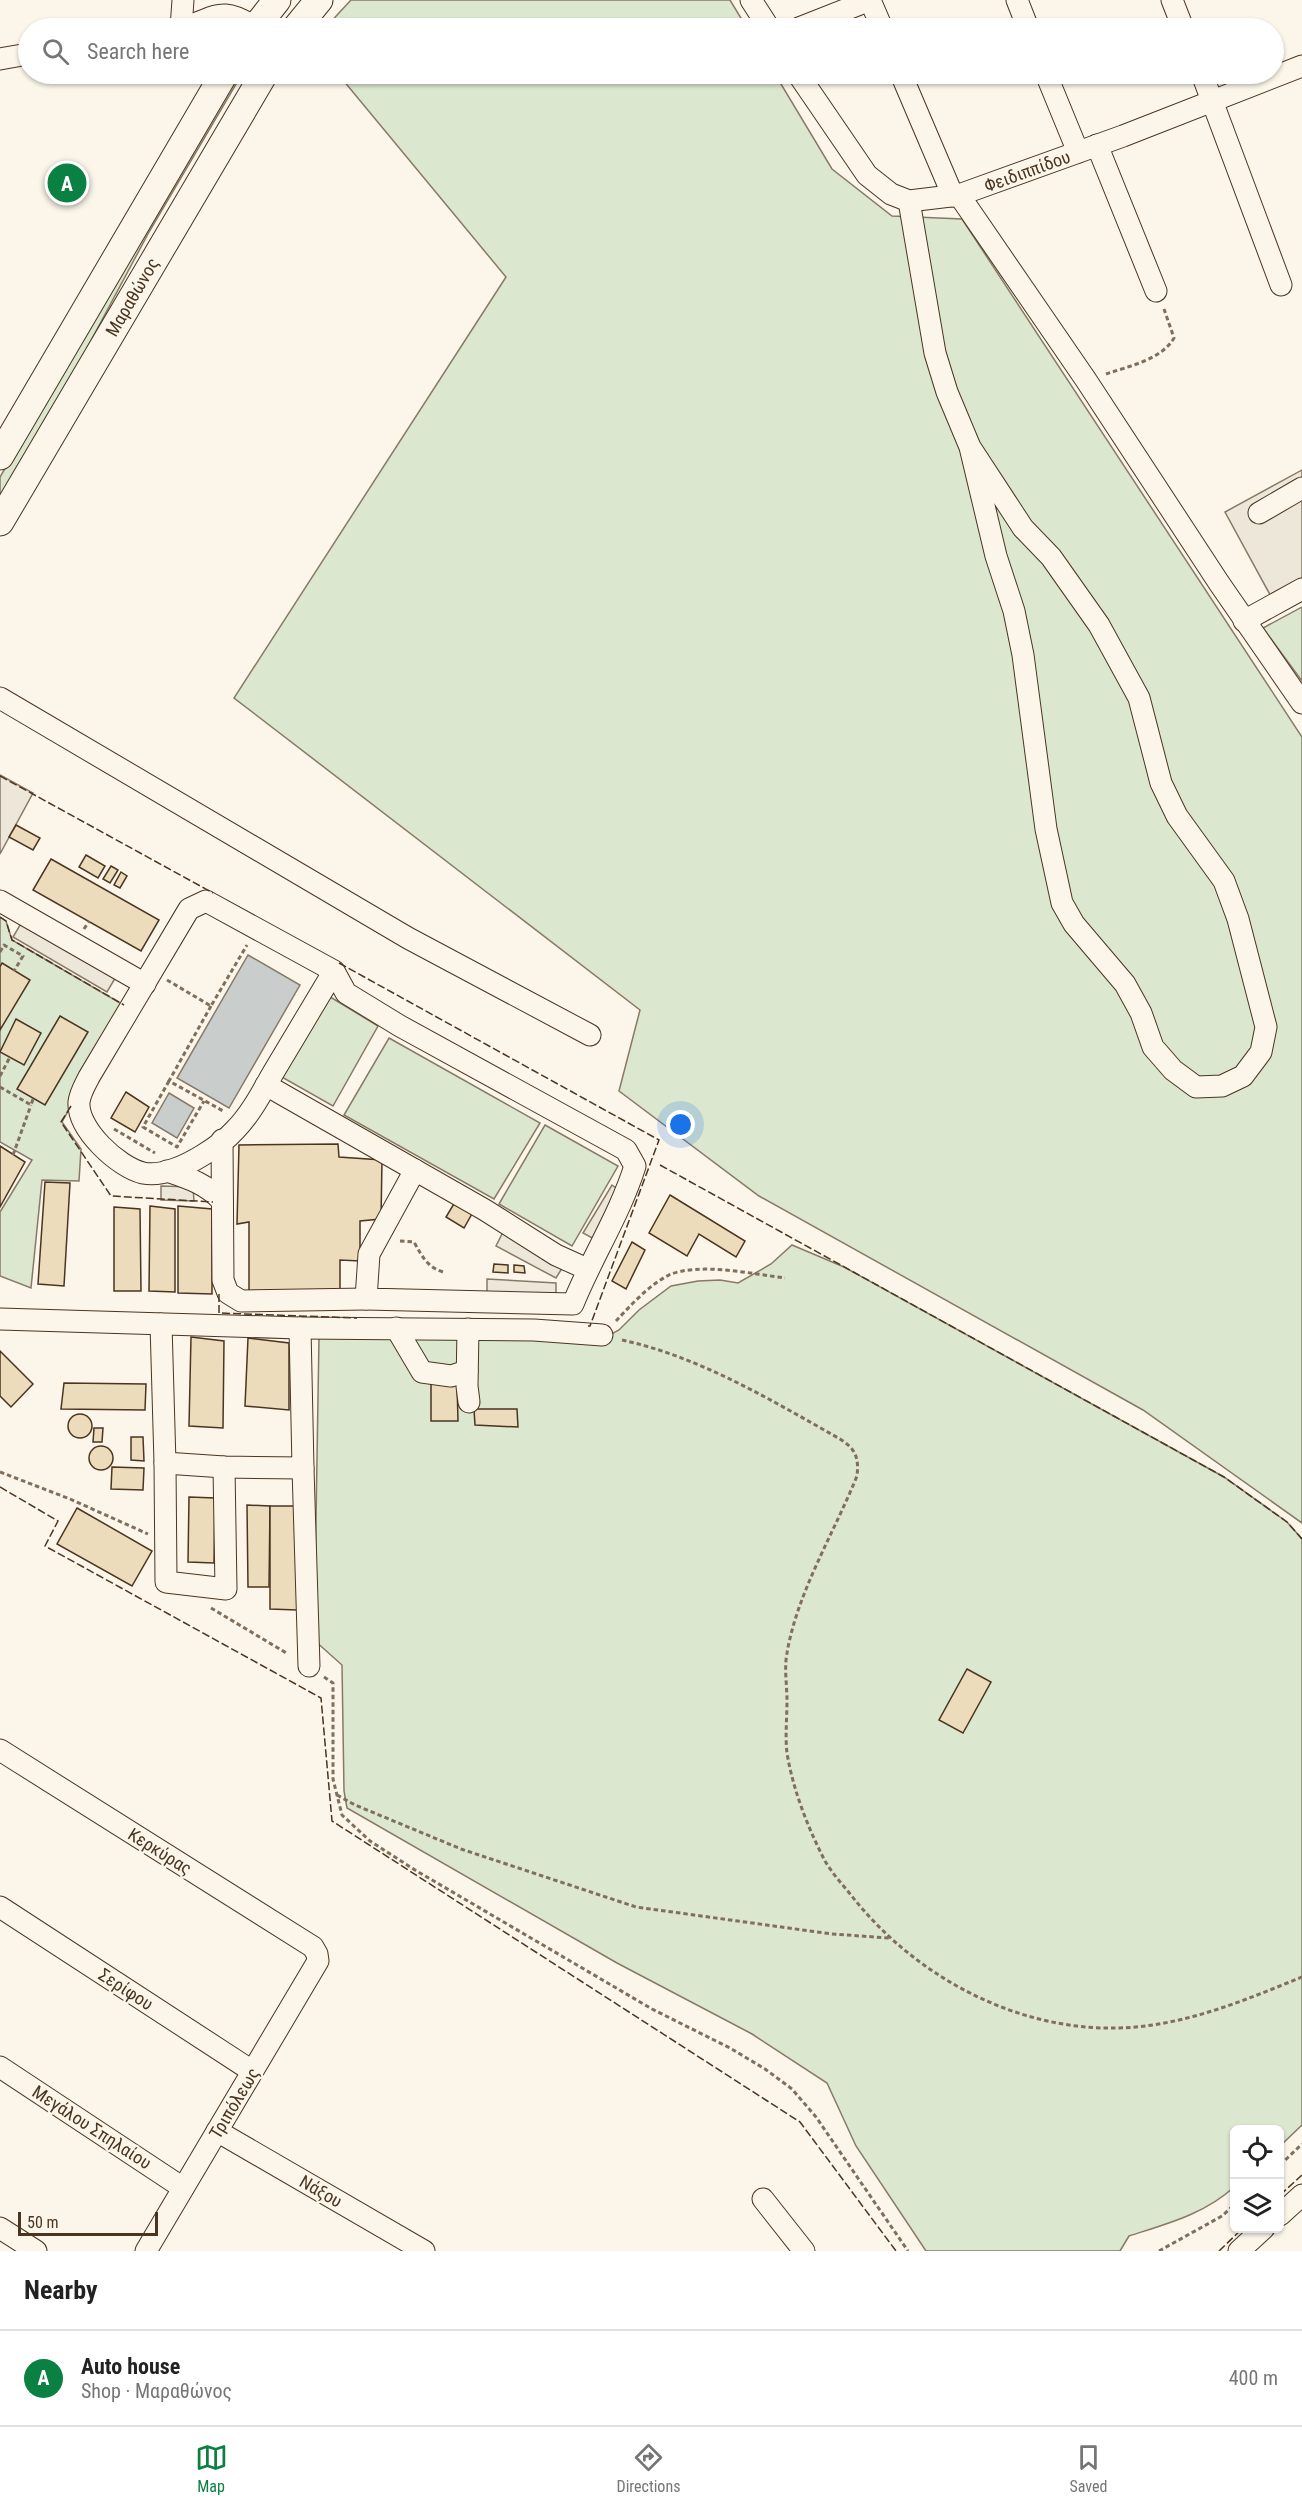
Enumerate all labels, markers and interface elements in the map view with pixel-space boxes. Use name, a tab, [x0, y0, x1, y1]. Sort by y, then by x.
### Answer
search box	[18, 18, 1284, 84]
icon: search	[39, 35, 72, 68]
text: Search here	[87, 39, 189, 64]
street label: Φειδιππίδου	[981, 146, 1073, 196]
pin: A	[48, 160, 86, 206]
street label: Μαραθώνος	[101, 254, 163, 340]
your location	[666, 1110, 695, 1139]
street label: Κερκύρας	[124, 1823, 196, 1879]
street label: Σερίφου	[95, 1964, 157, 2014]
street label: Τριπόλεως	[205, 2064, 263, 2142]
street label: Μεγάλου Σπηλαίου	[29, 2081, 155, 2173]
map controls	[1230, 2125, 1284, 2233]
button: locate	[1230, 2125, 1284, 2179]
street label: Νάξου	[296, 2171, 346, 2211]
button: layers	[1230, 2179, 1284, 2233]
scale bar	[18, 2209, 158, 2236]
text: 50 m	[27, 2213, 59, 2232]
text: Nearby	[24, 2275, 98, 2305]
text: Auto house	[81, 2354, 180, 2379]
text: A	[38, 2366, 49, 2390]
text: 400 m	[1229, 2366, 1278, 2390]
text: Shop · Μαραθώνος	[81, 2379, 232, 2403]
tab: Map	[195, 2441, 228, 2496]
tab: Directions	[617, 2441, 680, 2496]
tab: Saved	[1069, 2441, 1107, 2496]

